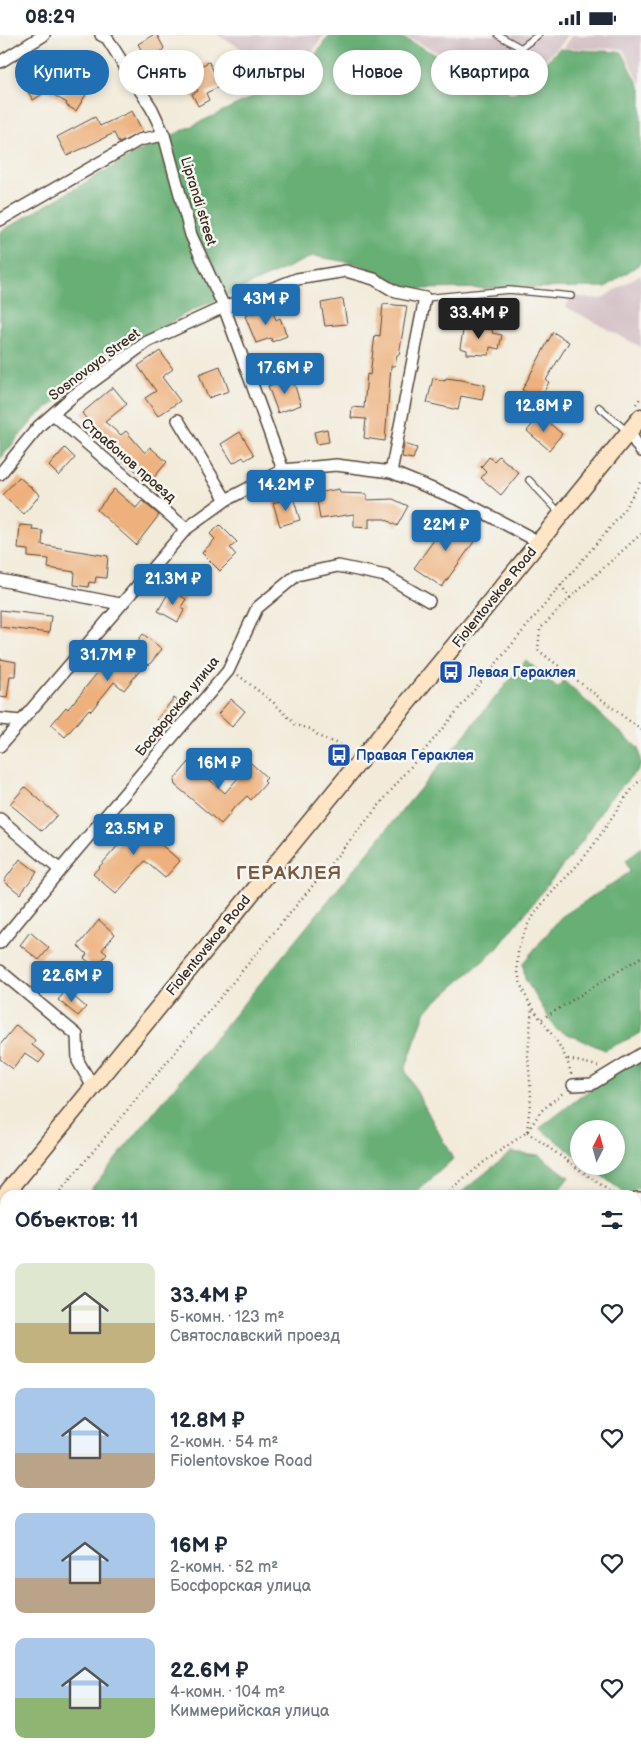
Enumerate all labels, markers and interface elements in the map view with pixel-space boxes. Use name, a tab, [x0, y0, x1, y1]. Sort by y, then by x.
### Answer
text: 08:29	[25, 6, 75, 29]
chip: Купить	[15, 50, 109, 95]
chip: Снять	[119, 50, 204, 95]
chip: Фильтры	[214, 50, 323, 95]
chip: Новое	[333, 50, 421, 95]
chip: Квартира	[431, 50, 548, 95]
street label: Liprandi street	[177, 155, 220, 248]
pin: 43M ₽	[231, 283, 301, 326]
text: 43M ₽	[243, 290, 289, 309]
pin: 33.4M ₽	[433, 297, 525, 340]
text: 33.4M ₽	[449, 304, 509, 323]
street label: Sosnovaya Street	[45, 324, 144, 404]
pin: 17.6M ₽	[239, 353, 331, 395]
text: 17.6M ₽	[257, 359, 313, 378]
pin: 12.8M ₽	[498, 391, 590, 433]
text: 12.8M ₽	[516, 397, 572, 416]
street label: Страбонов проезд	[78, 415, 180, 506]
pin: 14.2M ₽	[240, 469, 332, 512]
text: 14.2M ₽	[258, 476, 314, 495]
pin: 22M ₽	[411, 509, 481, 552]
text: 22M ₽	[423, 516, 469, 535]
street label: Fiolentovskoe Road	[449, 544, 540, 651]
pin: 21.3M ₽	[127, 563, 219, 606]
text: 21.3M ₽	[145, 570, 201, 589]
pin: 31.7M ₽	[62, 639, 154, 682]
text: 31.7M ₽	[80, 646, 136, 665]
street label: Босфорская улица	[132, 652, 223, 760]
bus stop icon: Левая Гераклея	[438, 659, 464, 685]
place label: Левая Гераклея	[467, 664, 576, 681]
bus stop icon: Правая Гераклея	[326, 742, 352, 768]
pin: 16M ₽	[184, 747, 254, 790]
place label: Правая Гераклея	[356, 747, 474, 764]
text: 16M ₽	[197, 754, 241, 773]
pin: 23.5M ₽	[88, 813, 180, 856]
text: 23.5M ₽	[105, 820, 163, 839]
district label: ГЕРАКЛЕЯ	[236, 862, 342, 885]
street label: Fiolentovskoe Road	[163, 892, 254, 999]
pin: 22.6M ₽	[26, 961, 118, 1003]
text: 22.6M ₽	[42, 967, 102, 986]
north arrow	[570, 1120, 625, 1175]
map controls	[570, 1120, 625, 1175]
icon: filters	[598, 1206, 626, 1234]
text: Объектов: 11	[15, 1208, 139, 1233]
icon: home	[55, 1283, 115, 1343]
text: 33.4M ₽	[170, 1283, 248, 1308]
icon: heart	[598, 1299, 626, 1327]
text: 5-комн. · 123 m²	[170, 1308, 284, 1327]
text: Святославский проезд	[170, 1327, 340, 1346]
icon: home	[55, 1408, 115, 1468]
text: 12.8M ₽	[170, 1408, 245, 1433]
icon: heart	[598, 1424, 626, 1452]
text: 2-комн. · 54 m²	[170, 1433, 278, 1452]
text: Fiolentovskoe Road	[170, 1452, 313, 1471]
icon: home	[55, 1533, 115, 1593]
text: 16M ₽	[170, 1533, 228, 1558]
icon: heart	[598, 1549, 626, 1577]
text: 2-комн. · 52 m²	[170, 1558, 278, 1577]
text: Босфорская улица	[170, 1577, 311, 1596]
icon: home	[55, 1658, 115, 1718]
text: 22.6M ₽	[170, 1658, 249, 1683]
icon: heart	[598, 1674, 626, 1702]
text: 4-комн. · 104 m²	[170, 1683, 285, 1702]
text: Киммерийская улица	[170, 1702, 329, 1721]

